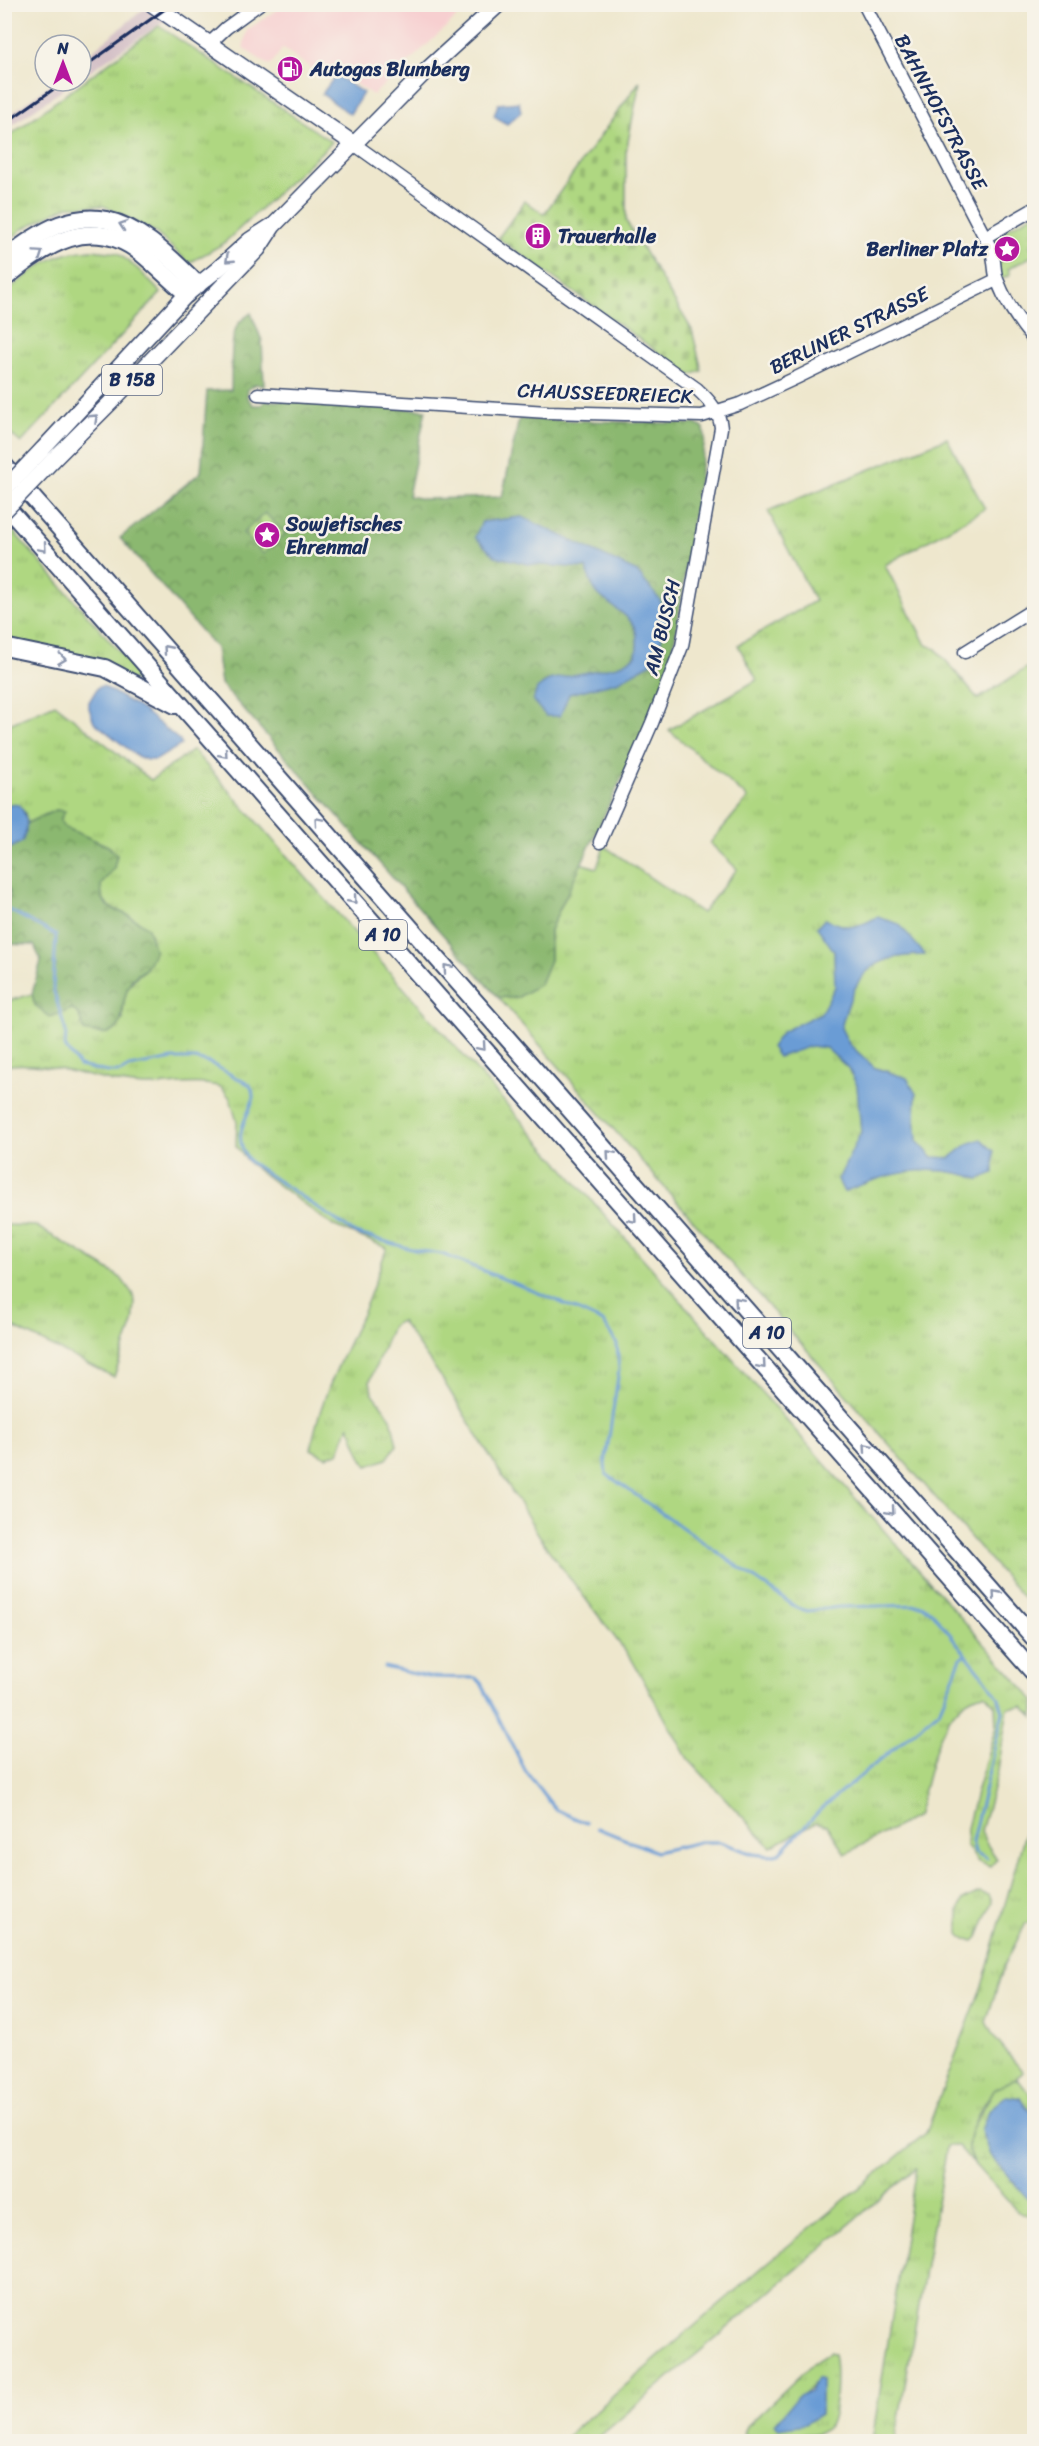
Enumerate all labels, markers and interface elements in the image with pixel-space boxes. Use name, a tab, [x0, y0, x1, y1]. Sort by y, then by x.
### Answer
street label: BAHNHOFSTRASSE	[884, 28, 998, 199]
north arrow	[33, 33, 93, 93]
text: N	[56, 34, 69, 63]
place label: Autogas Blumberg	[309, 52, 470, 87]
fuel station icon: Autogas Blumberg	[275, 54, 305, 84]
place label: Trauerhalle	[558, 219, 657, 254]
one-way arrow	[118, 220, 129, 233]
building icon: Trauerhalle	[523, 221, 553, 251]
place label: Berliner Platz	[866, 232, 989, 267]
place icon: Berliner Platz	[992, 234, 1022, 264]
one-way arrow	[32, 250, 43, 261]
one-way arrow	[226, 252, 236, 263]
street label: BERLINER STRASSE	[763, 276, 937, 384]
road number: B 158	[102, 365, 162, 395]
street label: CHAUSSEEDREIECK	[517, 373, 694, 414]
one-way arrow	[87, 414, 97, 425]
place label: Sowjetisches Ehrenmal	[285, 507, 403, 565]
place icon: Sowjetisches Ehrenmal	[252, 520, 282, 550]
one-way arrow	[36, 541, 47, 552]
street label: AM BUSCH	[633, 575, 691, 680]
one-way arrow	[164, 645, 175, 656]
one-way arrow	[57, 652, 66, 664]
one-way arrow	[217, 747, 228, 758]
one-way arrow	[314, 818, 325, 828]
one-way arrow	[346, 894, 357, 904]
road number: A 10	[359, 920, 407, 950]
one-way arrow	[443, 964, 454, 975]
one-way arrow	[475, 1040, 486, 1051]
one-way arrow	[606, 1150, 617, 1161]
one-way arrow	[626, 1212, 637, 1222]
one-way arrow	[735, 1297, 746, 1308]
road number: A 10	[743, 1318, 791, 1348]
one-way arrow	[755, 1358, 766, 1369]
one-way arrow	[863, 1443, 874, 1454]
one-way arrow	[884, 1504, 895, 1515]
one-way arrow	[992, 1590, 1003, 1601]

